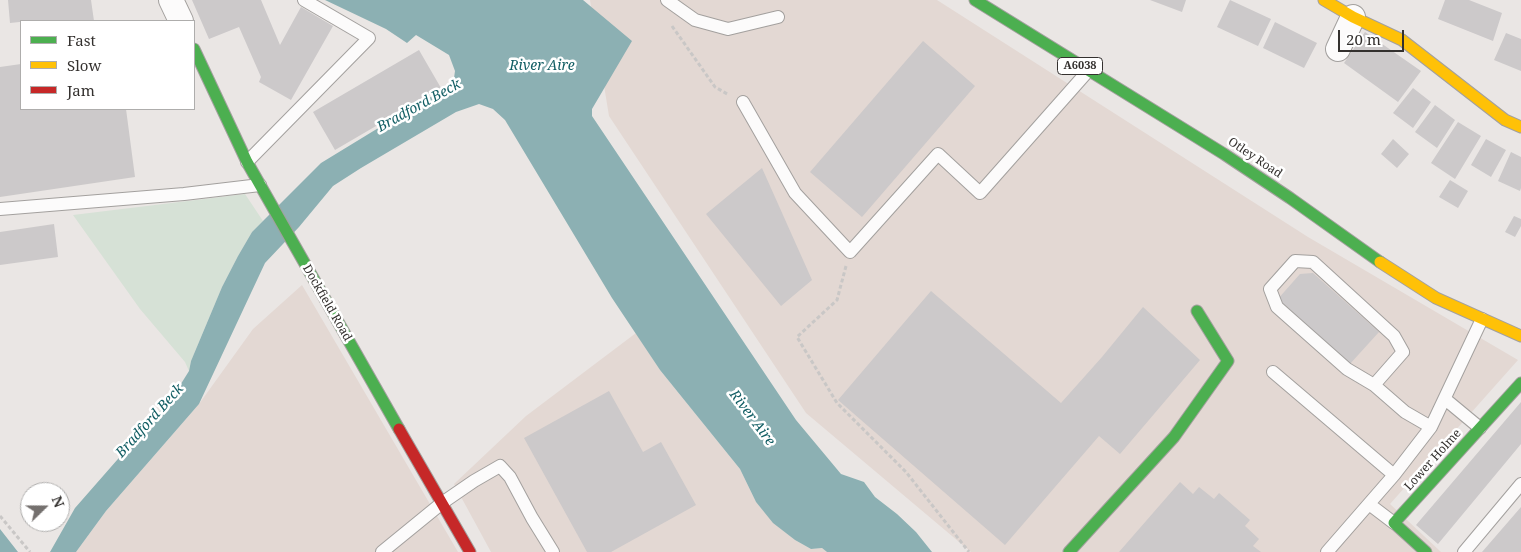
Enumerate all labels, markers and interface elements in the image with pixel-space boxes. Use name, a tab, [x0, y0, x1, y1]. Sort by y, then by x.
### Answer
legend	[20, 20, 195, 110]
scale bar	[1341, 20, 1407, 52]
text: 20 m	[1346, 29, 1381, 49]
text: Fast	[67, 30, 96, 50]
text: Slow	[67, 55, 101, 75]
water label: River Aire	[509, 58, 575, 74]
road number: A6038	[1058, 58, 1102, 74]
water label: Bradford Beck	[374, 76, 464, 136]
text: Jam	[67, 80, 95, 100]
street label: Otley Road	[1225, 135, 1285, 181]
street label: Dockfield Road	[299, 262, 355, 344]
water label: Bradford Beck	[113, 381, 187, 461]
water label: River Aire	[726, 387, 778, 449]
street label: Lower Holme	[1402, 426, 1464, 494]
north arrow	[20, 482, 70, 532]
text: N	[48, 493, 69, 510]

